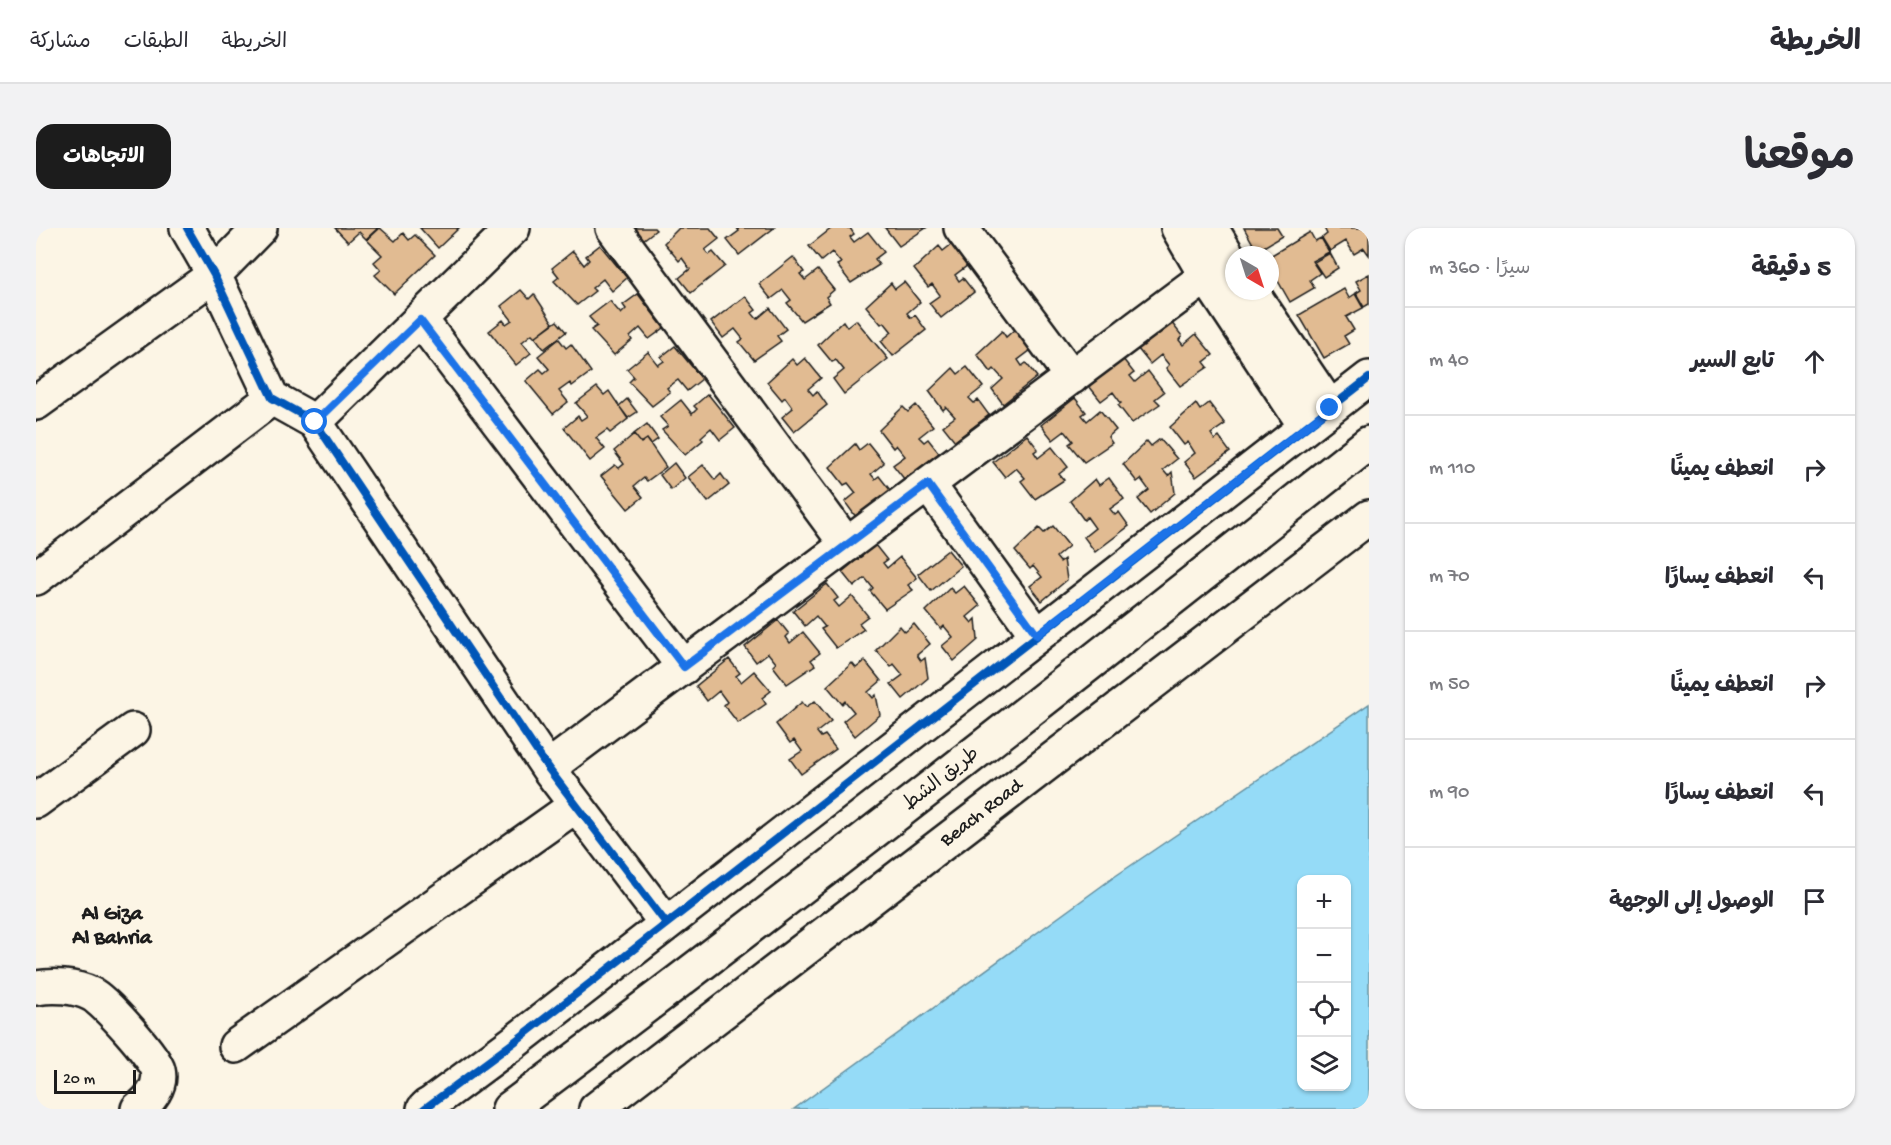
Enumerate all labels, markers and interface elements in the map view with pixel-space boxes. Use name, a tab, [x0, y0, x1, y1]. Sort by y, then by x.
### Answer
text: الخريطة	[1770, 27, 1861, 60]
text: مشاركة	[30, 31, 91, 56]
text: الطبقات	[124, 31, 189, 56]
text: الخريطة	[222, 31, 287, 56]
button: الاتجاهات	[36, 124, 171, 189]
text: موقعنا	[1744, 136, 1855, 185]
north arrow	[1225, 246, 1279, 300]
text: 5 دقيقة	[1751, 255, 1831, 286]
text: سيرًا · 360 m	[1429, 258, 1530, 281]
icon: ahead	[1798, 345, 1831, 378]
text: 40 m	[1429, 350, 1469, 373]
text: تابع السير	[1690, 350, 1774, 376]
route end	[1316, 394, 1342, 420]
route start	[301, 408, 327, 434]
icon: right	[1798, 453, 1831, 486]
text: 110 m	[1429, 458, 1475, 481]
text: انعطف يمينًا	[1671, 458, 1774, 484]
icon: left	[1798, 561, 1831, 594]
text: 70 m	[1429, 566, 1470, 589]
text: انعطف يسارًا	[1665, 566, 1774, 592]
icon: right	[1798, 669, 1831, 702]
text: 50 m	[1429, 674, 1470, 697]
text: انعطف يمينًا	[1671, 674, 1774, 700]
street label: طريق الشط	[899, 742, 985, 817]
street label: Beach Road	[935, 773, 1029, 853]
icon: left	[1798, 777, 1831, 810]
text: 90 m	[1429, 782, 1469, 805]
text: انعطف يسارًا	[1665, 782, 1774, 808]
map controls	[1297, 875, 1351, 1091]
button: +	[1297, 875, 1351, 929]
icon: arrive	[1798, 885, 1831, 918]
text: الوصول إلى الوجهة	[1609, 890, 1774, 916]
district label: Al Giza Al Bahria	[71, 903, 153, 952]
button: −	[1297, 929, 1351, 983]
button: locate	[1297, 983, 1351, 1037]
button: layers	[1297, 1037, 1351, 1091]
scale bar	[54, 1067, 136, 1094]
text: 20 m	[63, 1071, 95, 1090]

